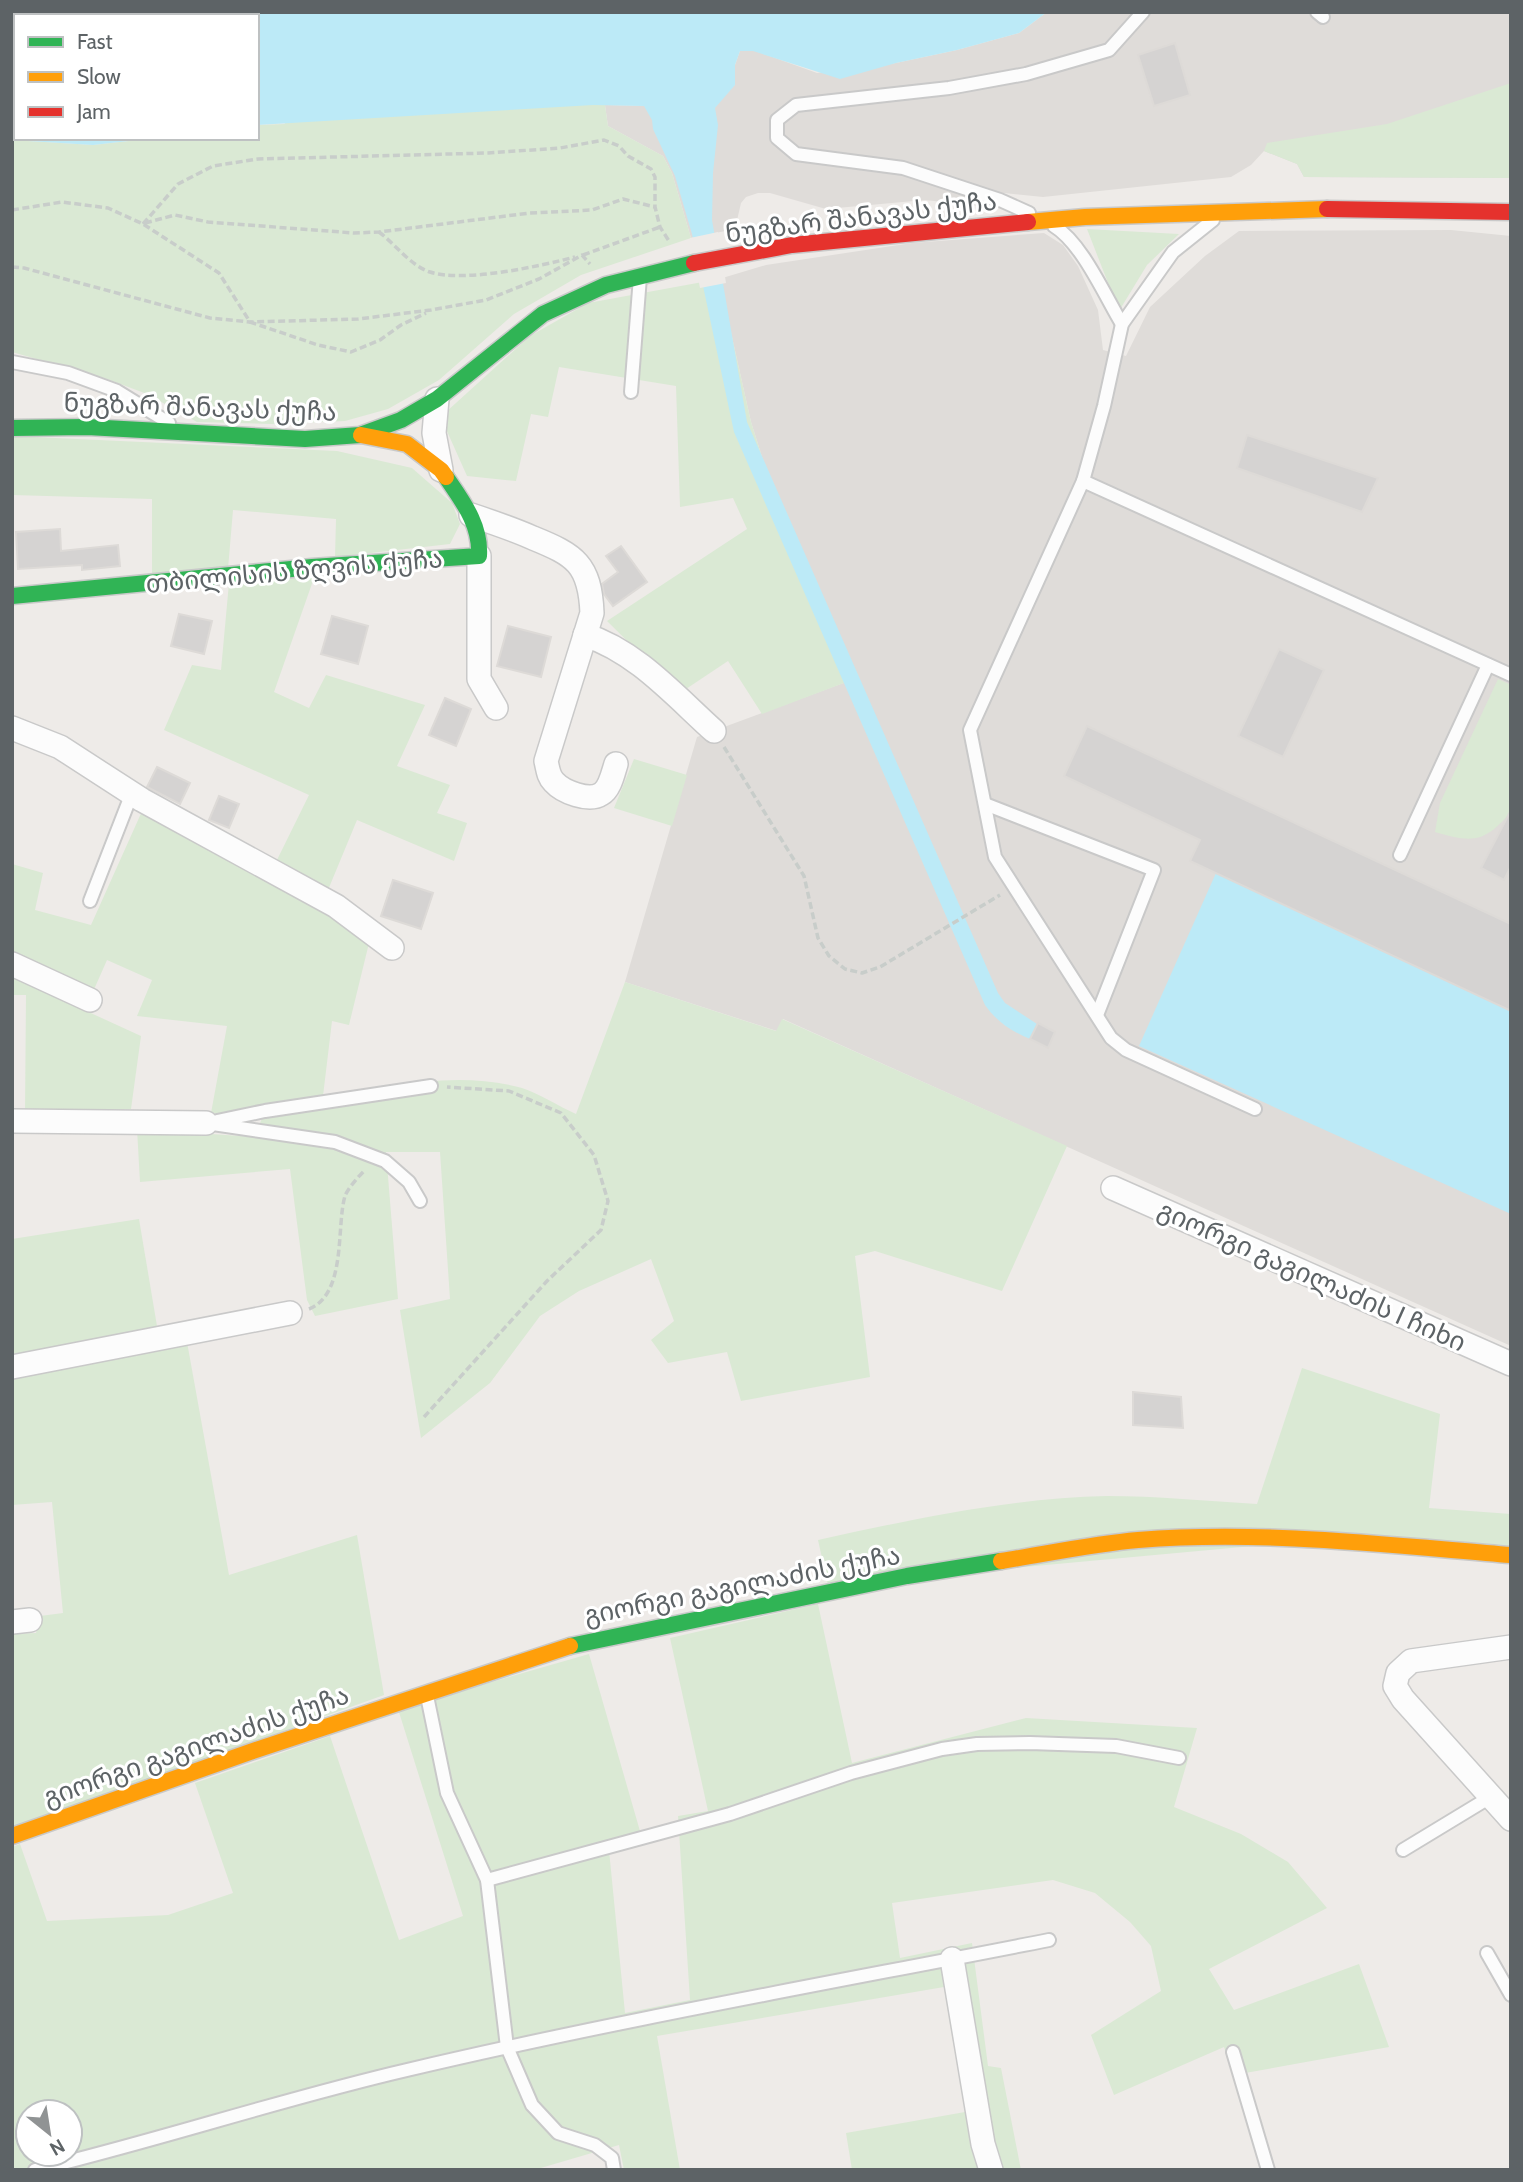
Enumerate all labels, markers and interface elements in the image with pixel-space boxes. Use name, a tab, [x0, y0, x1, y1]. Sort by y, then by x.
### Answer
legend	[14, 14, 259, 140]
text: Fast	[77, 29, 113, 54]
text: Slow	[77, 64, 121, 89]
text: Jam	[76, 99, 111, 124]
street label: ნუგზარ შანავას ქუჩა	[724, 184, 998, 250]
street label: ნუგზარ შანავას ქუჩა	[63, 386, 337, 428]
street label: თბილისის ზღვის ქუჩა	[144, 542, 444, 600]
street label: გიორგი გაგილაძის I ჩიხი	[1153, 1193, 1471, 1359]
street label: გიორგი გაგილაძის ქუჩა	[581, 1539, 903, 1631]
street label: გიორგი გაგილაძის ქუჩა	[39, 1679, 353, 1813]
north arrow	[14, 2098, 84, 2168]
text: N	[46, 2134, 69, 2161]

